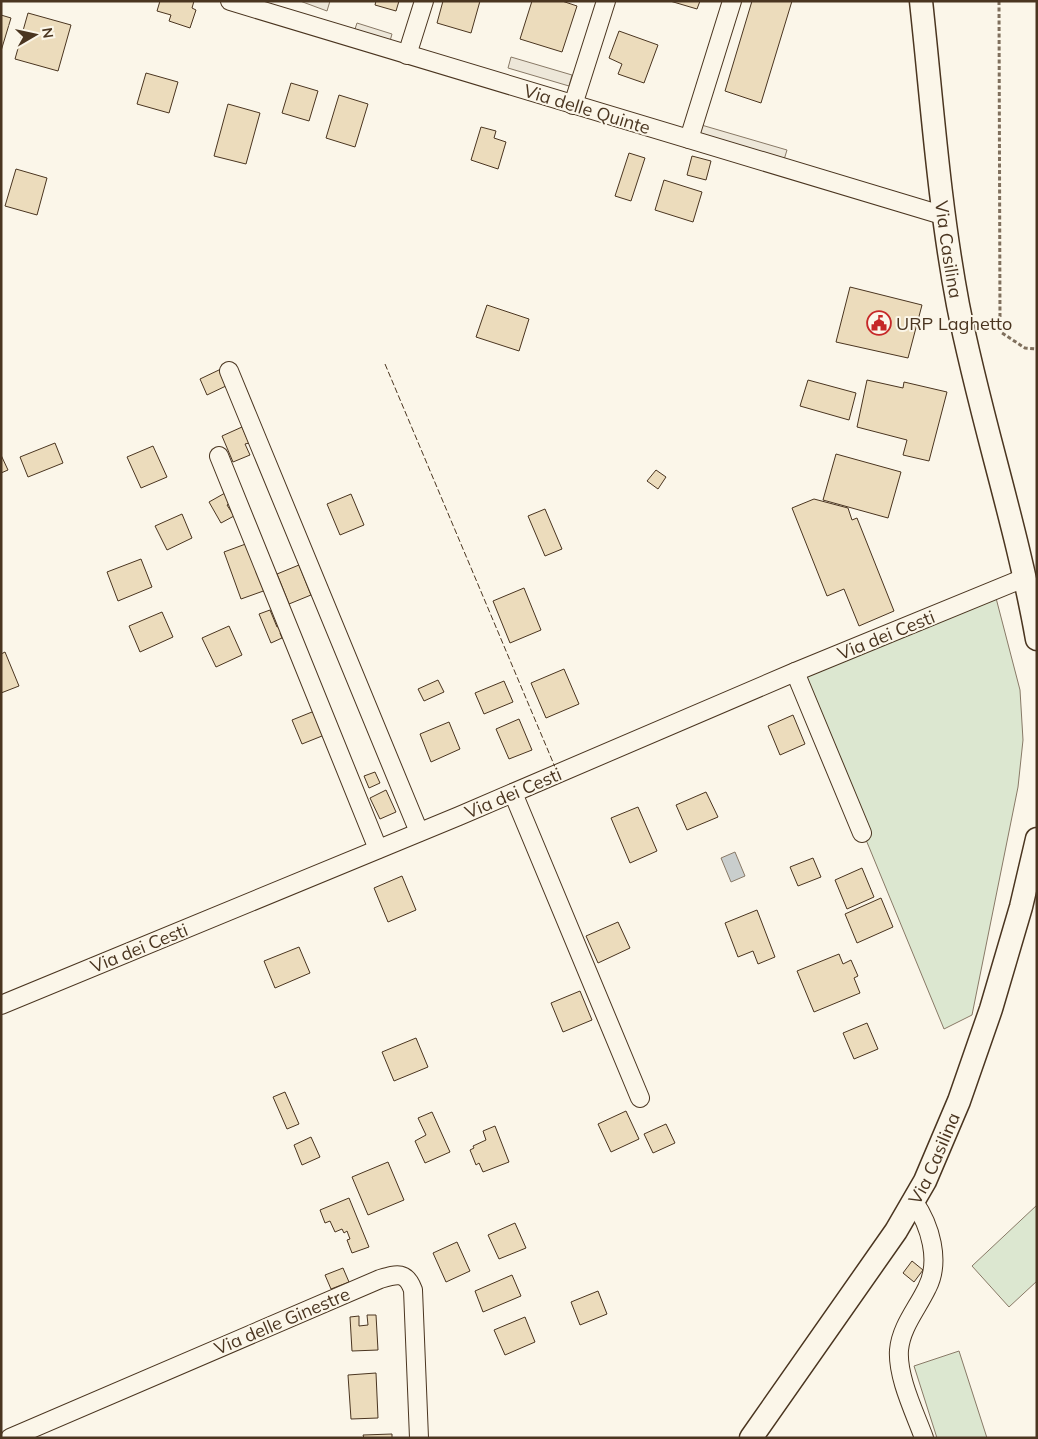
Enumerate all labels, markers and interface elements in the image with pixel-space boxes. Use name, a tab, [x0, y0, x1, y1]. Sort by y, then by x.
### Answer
north arrow	[10, 10, 60, 60]
text: N	[38, 26, 58, 40]
street label: Via delle Quinte	[521, 79, 653, 139]
street label: Via Casilina	[931, 199, 968, 300]
public building icon: URP Laghetto	[866, 310, 892, 336]
place label: URP Laghetto	[896, 312, 1012, 335]
street label: Via dei Cesti	[834, 605, 938, 665]
street label: Via dei Cesti	[461, 762, 565, 824]
street label: Via dei Cesti	[87, 918, 191, 978]
street label: Via Casilina	[903, 1109, 964, 1208]
street label: Via delle Ginestre	[211, 1282, 353, 1360]

